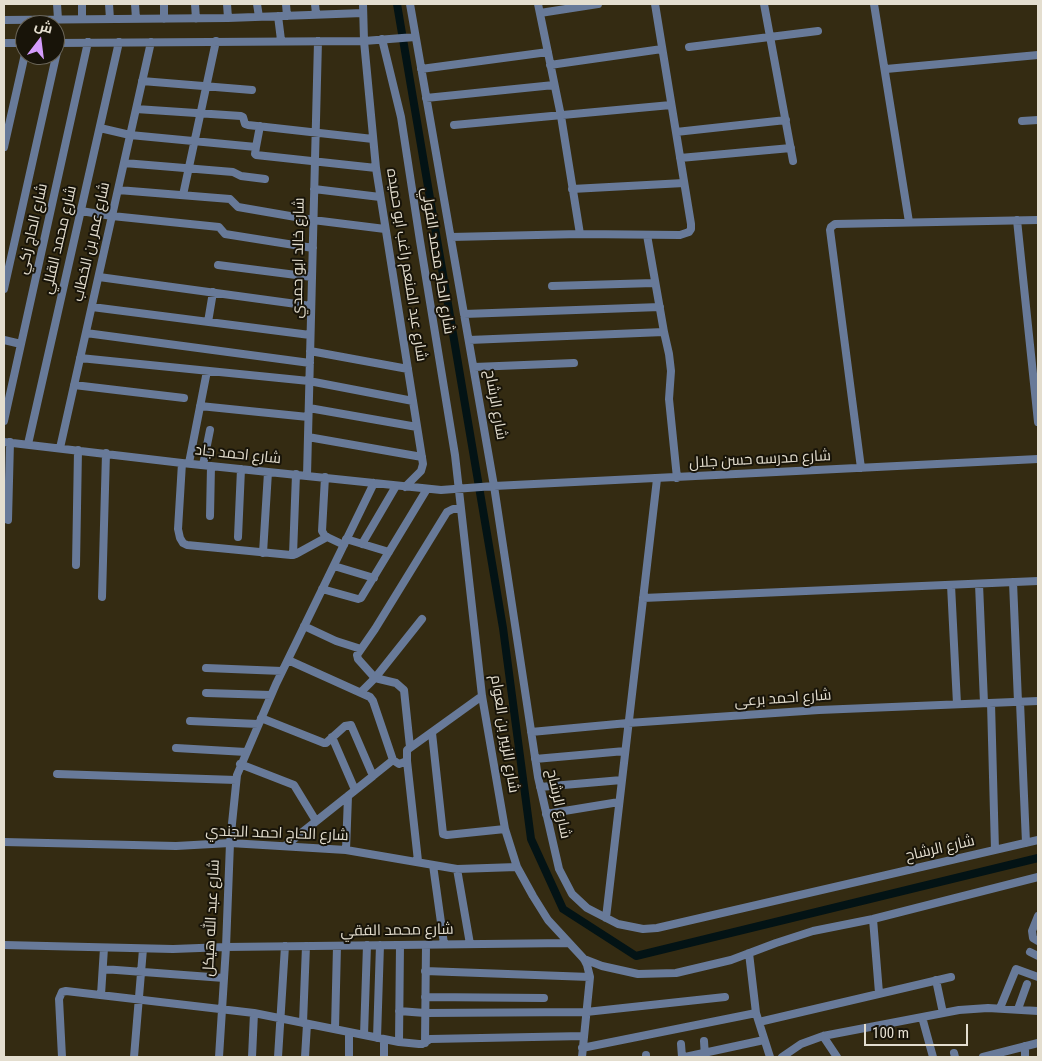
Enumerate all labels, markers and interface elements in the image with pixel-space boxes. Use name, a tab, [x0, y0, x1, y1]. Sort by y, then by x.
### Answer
north arrow	[15, 15, 65, 65]
text: ش	[33, 16, 54, 37]
street label: شارع عبد المنعم راغب ابو حميده	[382, 167, 430, 363]
street label: شارع عمر بن الخطاب	[69, 180, 115, 304]
street label: شارع الحاج زكي	[14, 182, 52, 276]
street label: شارع محمد القللي	[39, 184, 81, 296]
street label: شارع الحاج محمد الفولي	[417, 186, 457, 336]
street label: شارع خالد ابو حمدي	[289, 197, 309, 319]
street label: شارع الرشاح	[480, 369, 510, 441]
street label: شارع احمد جاد	[194, 442, 282, 468]
street label: شارع مدرسه حسن جلال	[689, 447, 831, 473]
street label: شارع الزبير بن العوام	[486, 674, 522, 794]
street label: شارع احمد برعى	[734, 687, 832, 711]
street label: شارع الرشاح	[542, 768, 574, 840]
street label: شارع الحاج احمد الجندي	[205, 823, 349, 845]
street label: شارع الرشاح	[904, 832, 976, 866]
street label: شارع عبد الله هيكل	[200, 859, 224, 977]
street label: شارع محمد الفقي	[340, 921, 454, 941]
scale bar	[867, 1014, 971, 1046]
text: 100 m	[872, 1024, 909, 1042]

